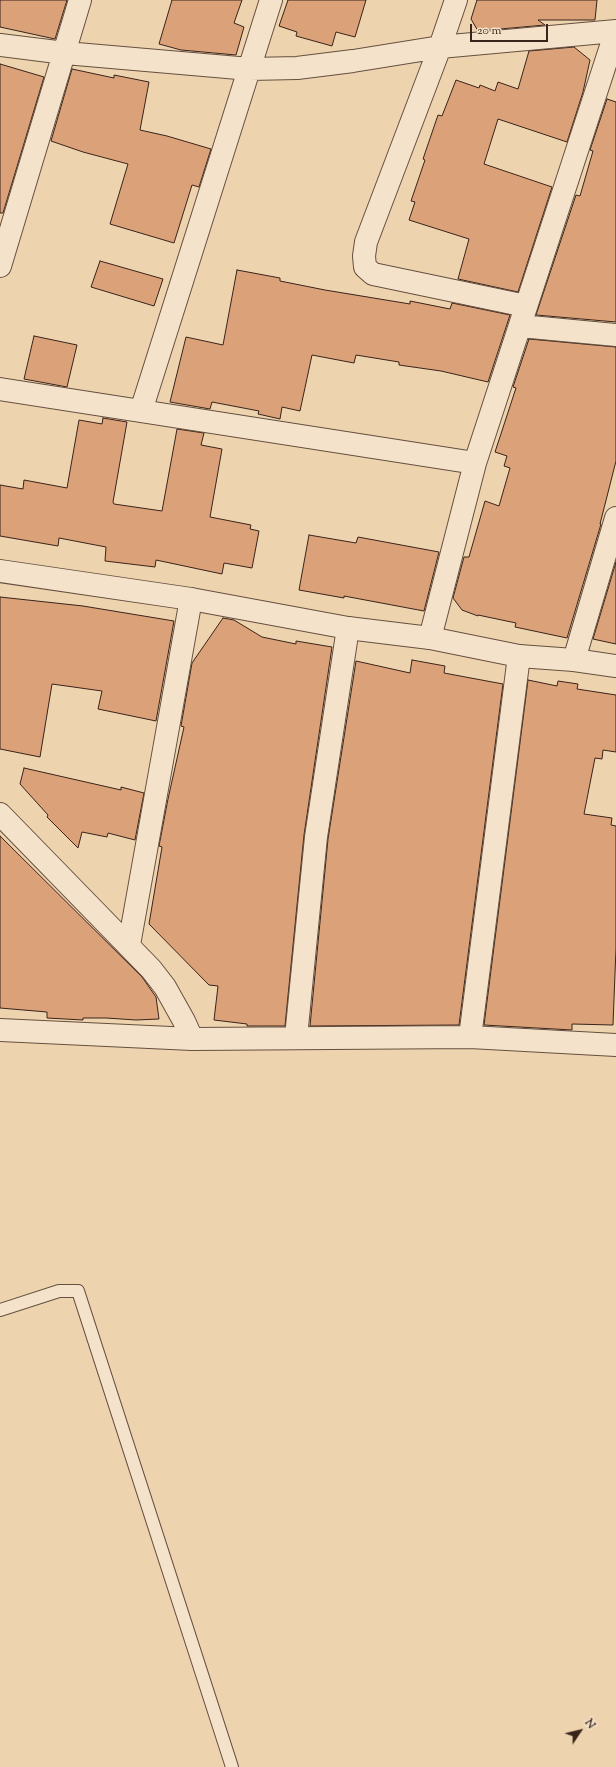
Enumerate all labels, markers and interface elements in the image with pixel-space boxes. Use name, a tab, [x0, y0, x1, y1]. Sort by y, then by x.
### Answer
scale bar	[472, 16, 550, 42]
text: 20 m	[477, 22, 501, 40]
north arrow	[560, 1711, 600, 1751]
text: N	[581, 1716, 599, 1732]

